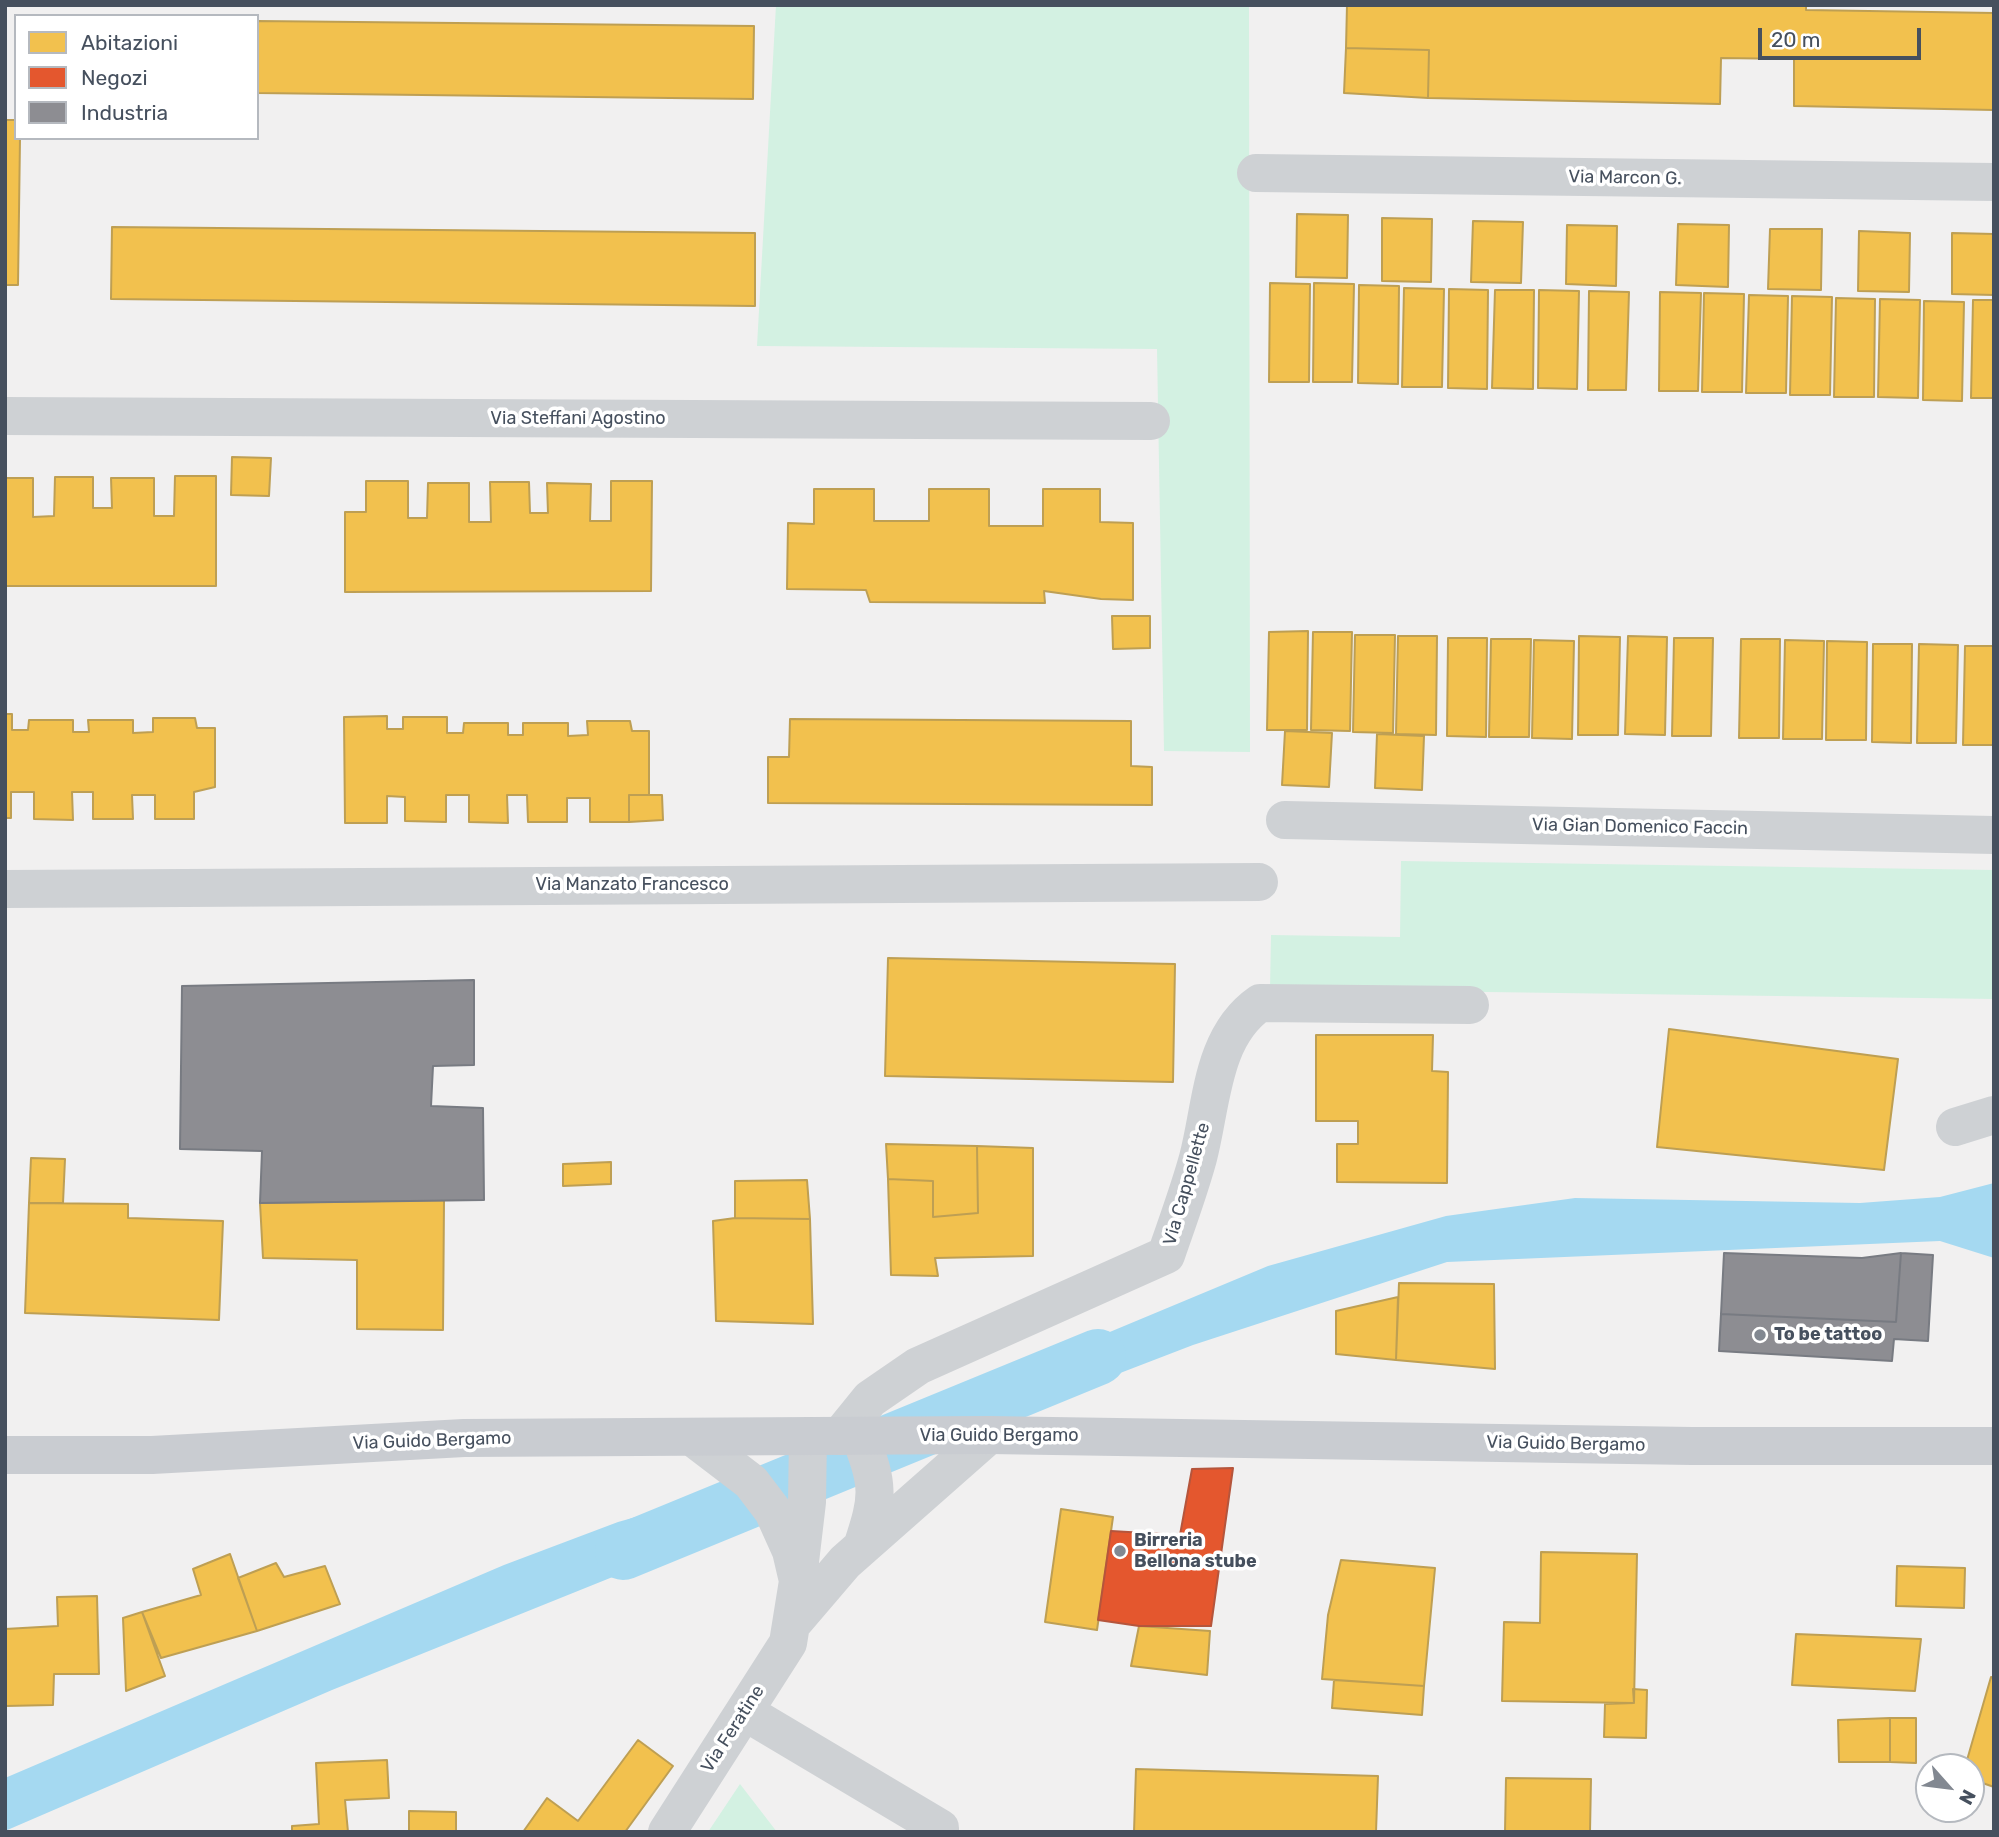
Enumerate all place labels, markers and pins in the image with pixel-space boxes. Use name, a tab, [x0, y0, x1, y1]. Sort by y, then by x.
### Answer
place label: To be tattoo	[1774, 1324, 1882, 1346]
marker: To be tattoo	[1752, 1327, 1768, 1343]
place label: Birreria Bellona stube	[1134, 1530, 1257, 1572]
marker: Birreria Bellona stube	[1112, 1543, 1128, 1559]

